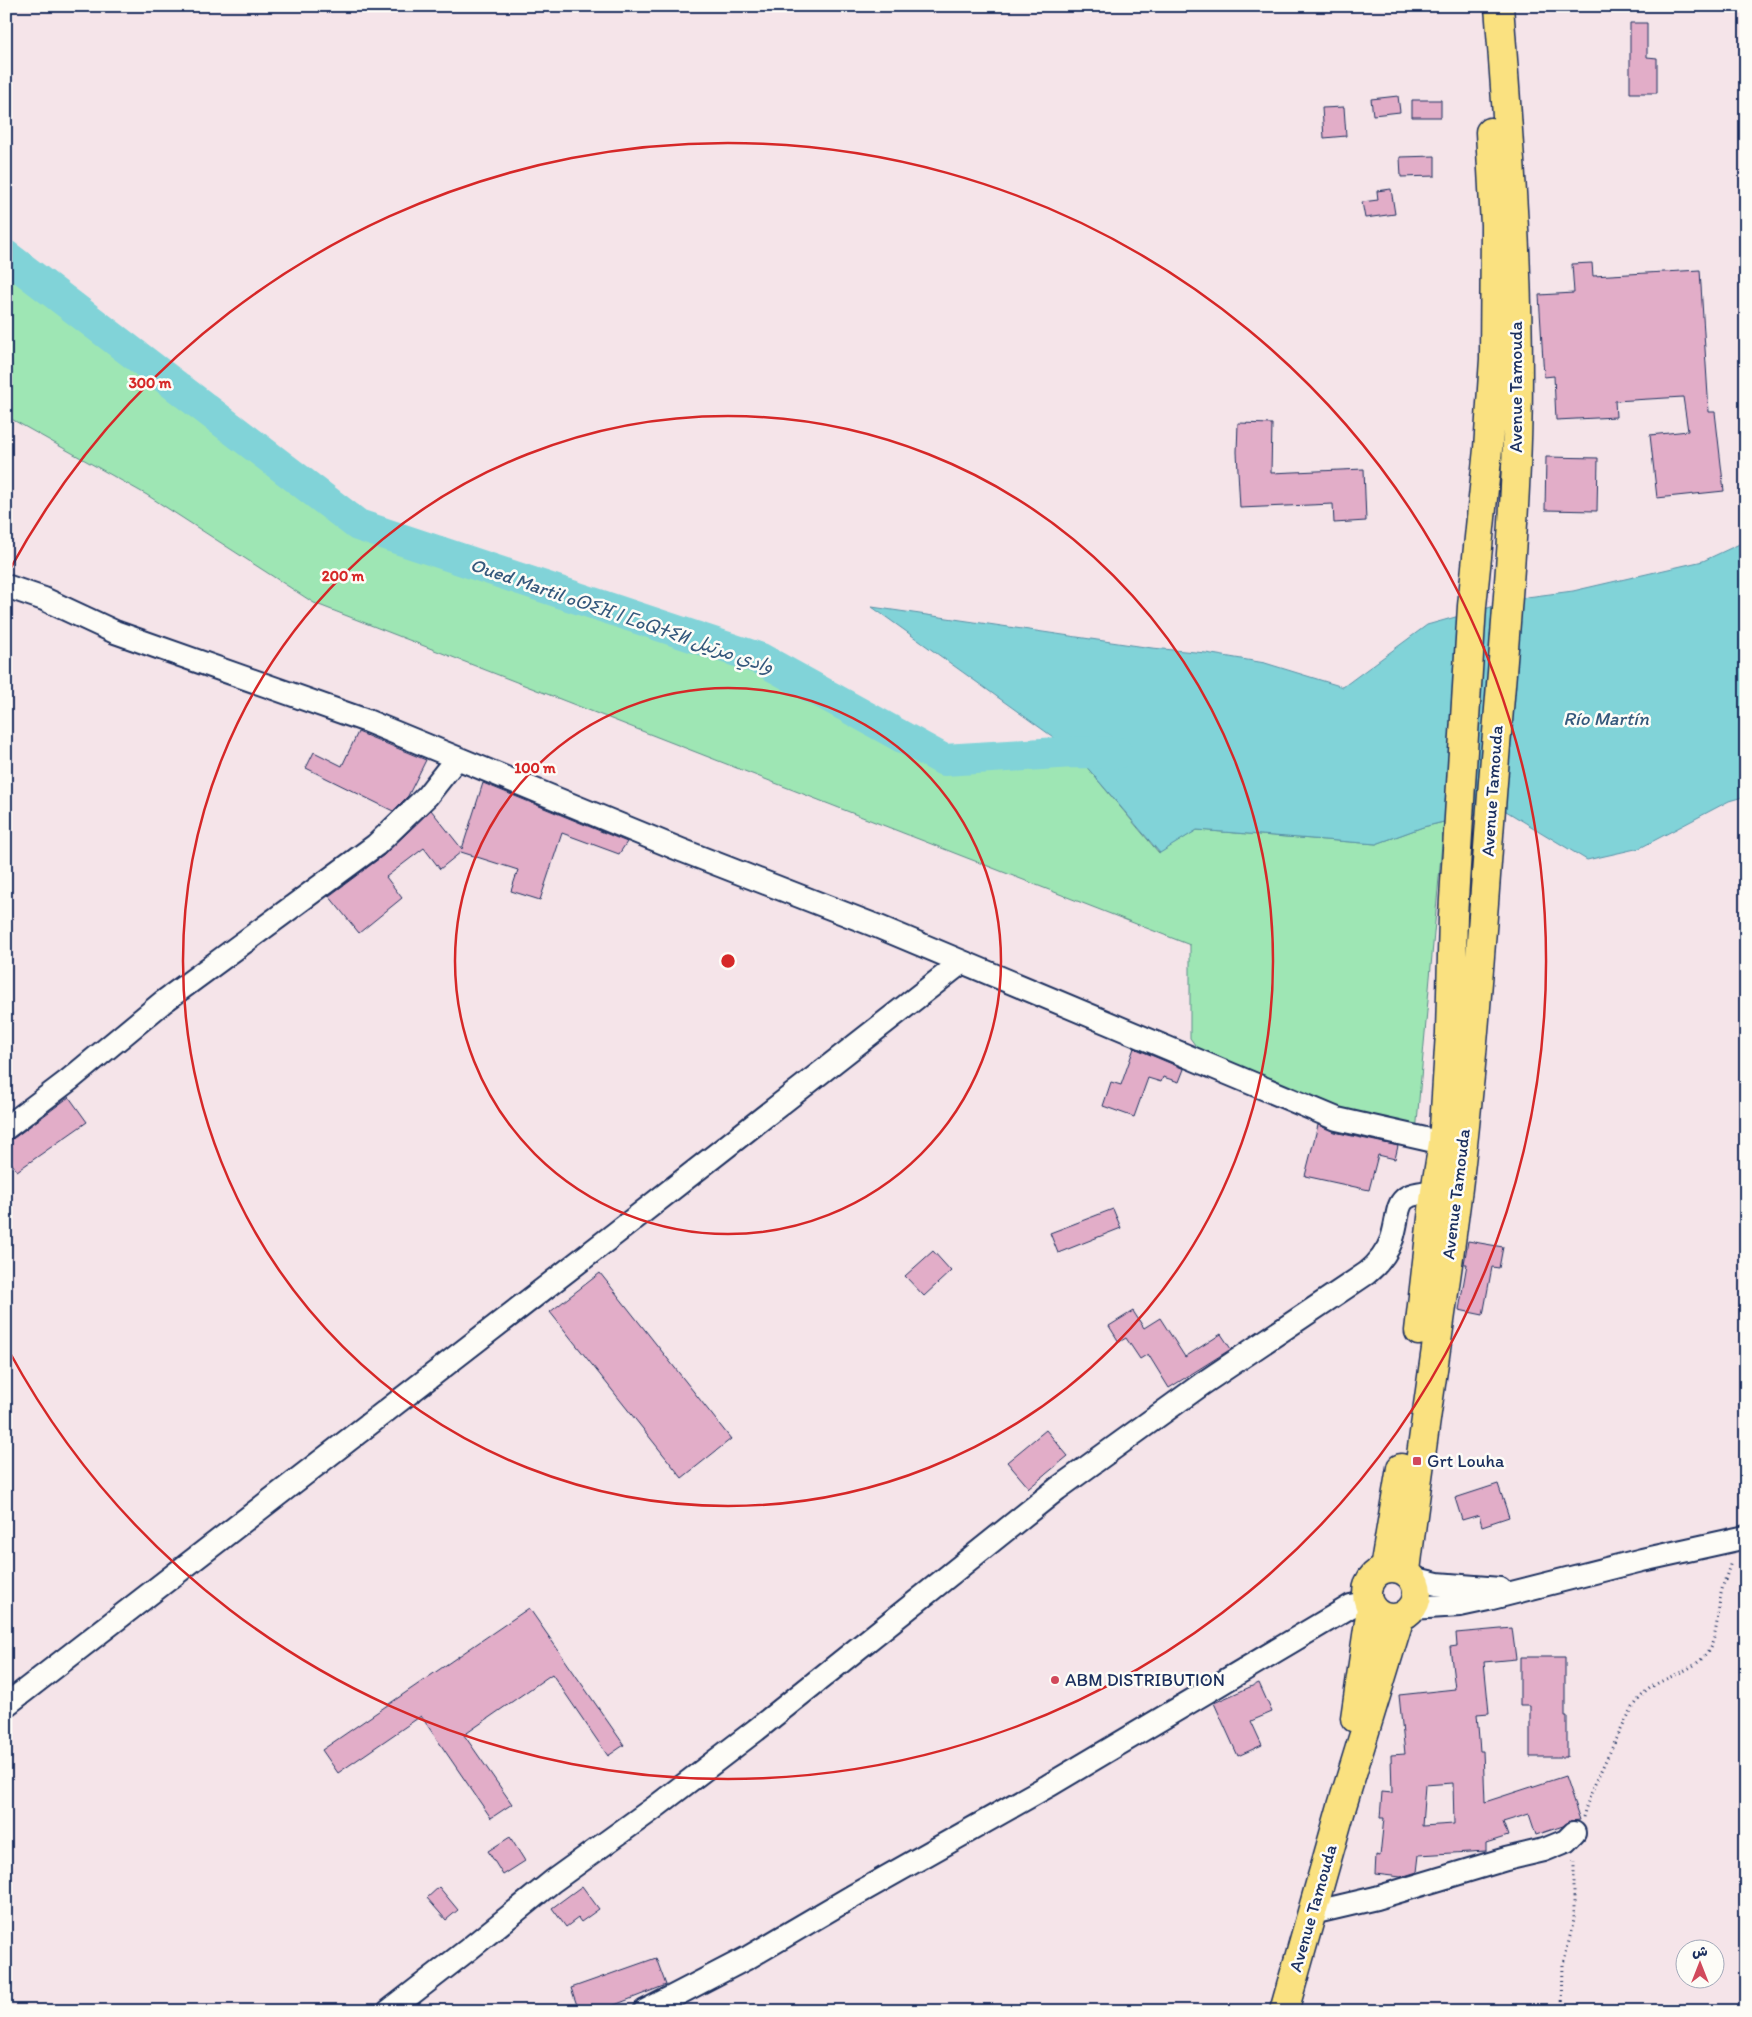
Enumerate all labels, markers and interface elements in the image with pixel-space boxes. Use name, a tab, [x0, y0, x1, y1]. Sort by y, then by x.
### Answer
street label: Avenue Tamouda	[1505, 321, 1527, 453]
text: 300 m	[129, 374, 172, 392]
water label: Oued Martil ⴰⵙⵉⴼ ⵏ ⵎⴰⵕⵜⵉⵍ وادي مرتيل	[467, 553, 777, 680]
text: 200 m	[322, 567, 365, 585]
water label: Río Martín	[1563, 707, 1649, 730]
street label: Avenue Tamouda	[1476, 724, 1508, 857]
text: 100 m	[514, 759, 556, 777]
centre of rings	[719, 952, 737, 970]
street label: Avenue Tamouda	[1437, 1127, 1475, 1261]
place label: Grt Louha	[1427, 1450, 1505, 1472]
marker: Grt Louha	[1411, 1455, 1423, 1467]
place label: ABM DISTRIBUTION	[1065, 1669, 1225, 1691]
marker: ABM DISTRIBUTION	[1049, 1674, 1061, 1686]
street label: Avenue Tamouda	[1284, 1841, 1342, 1974]
north arrow	[1674, 1940, 1724, 1990]
text: ش	[1692, 1943, 1708, 1960]

